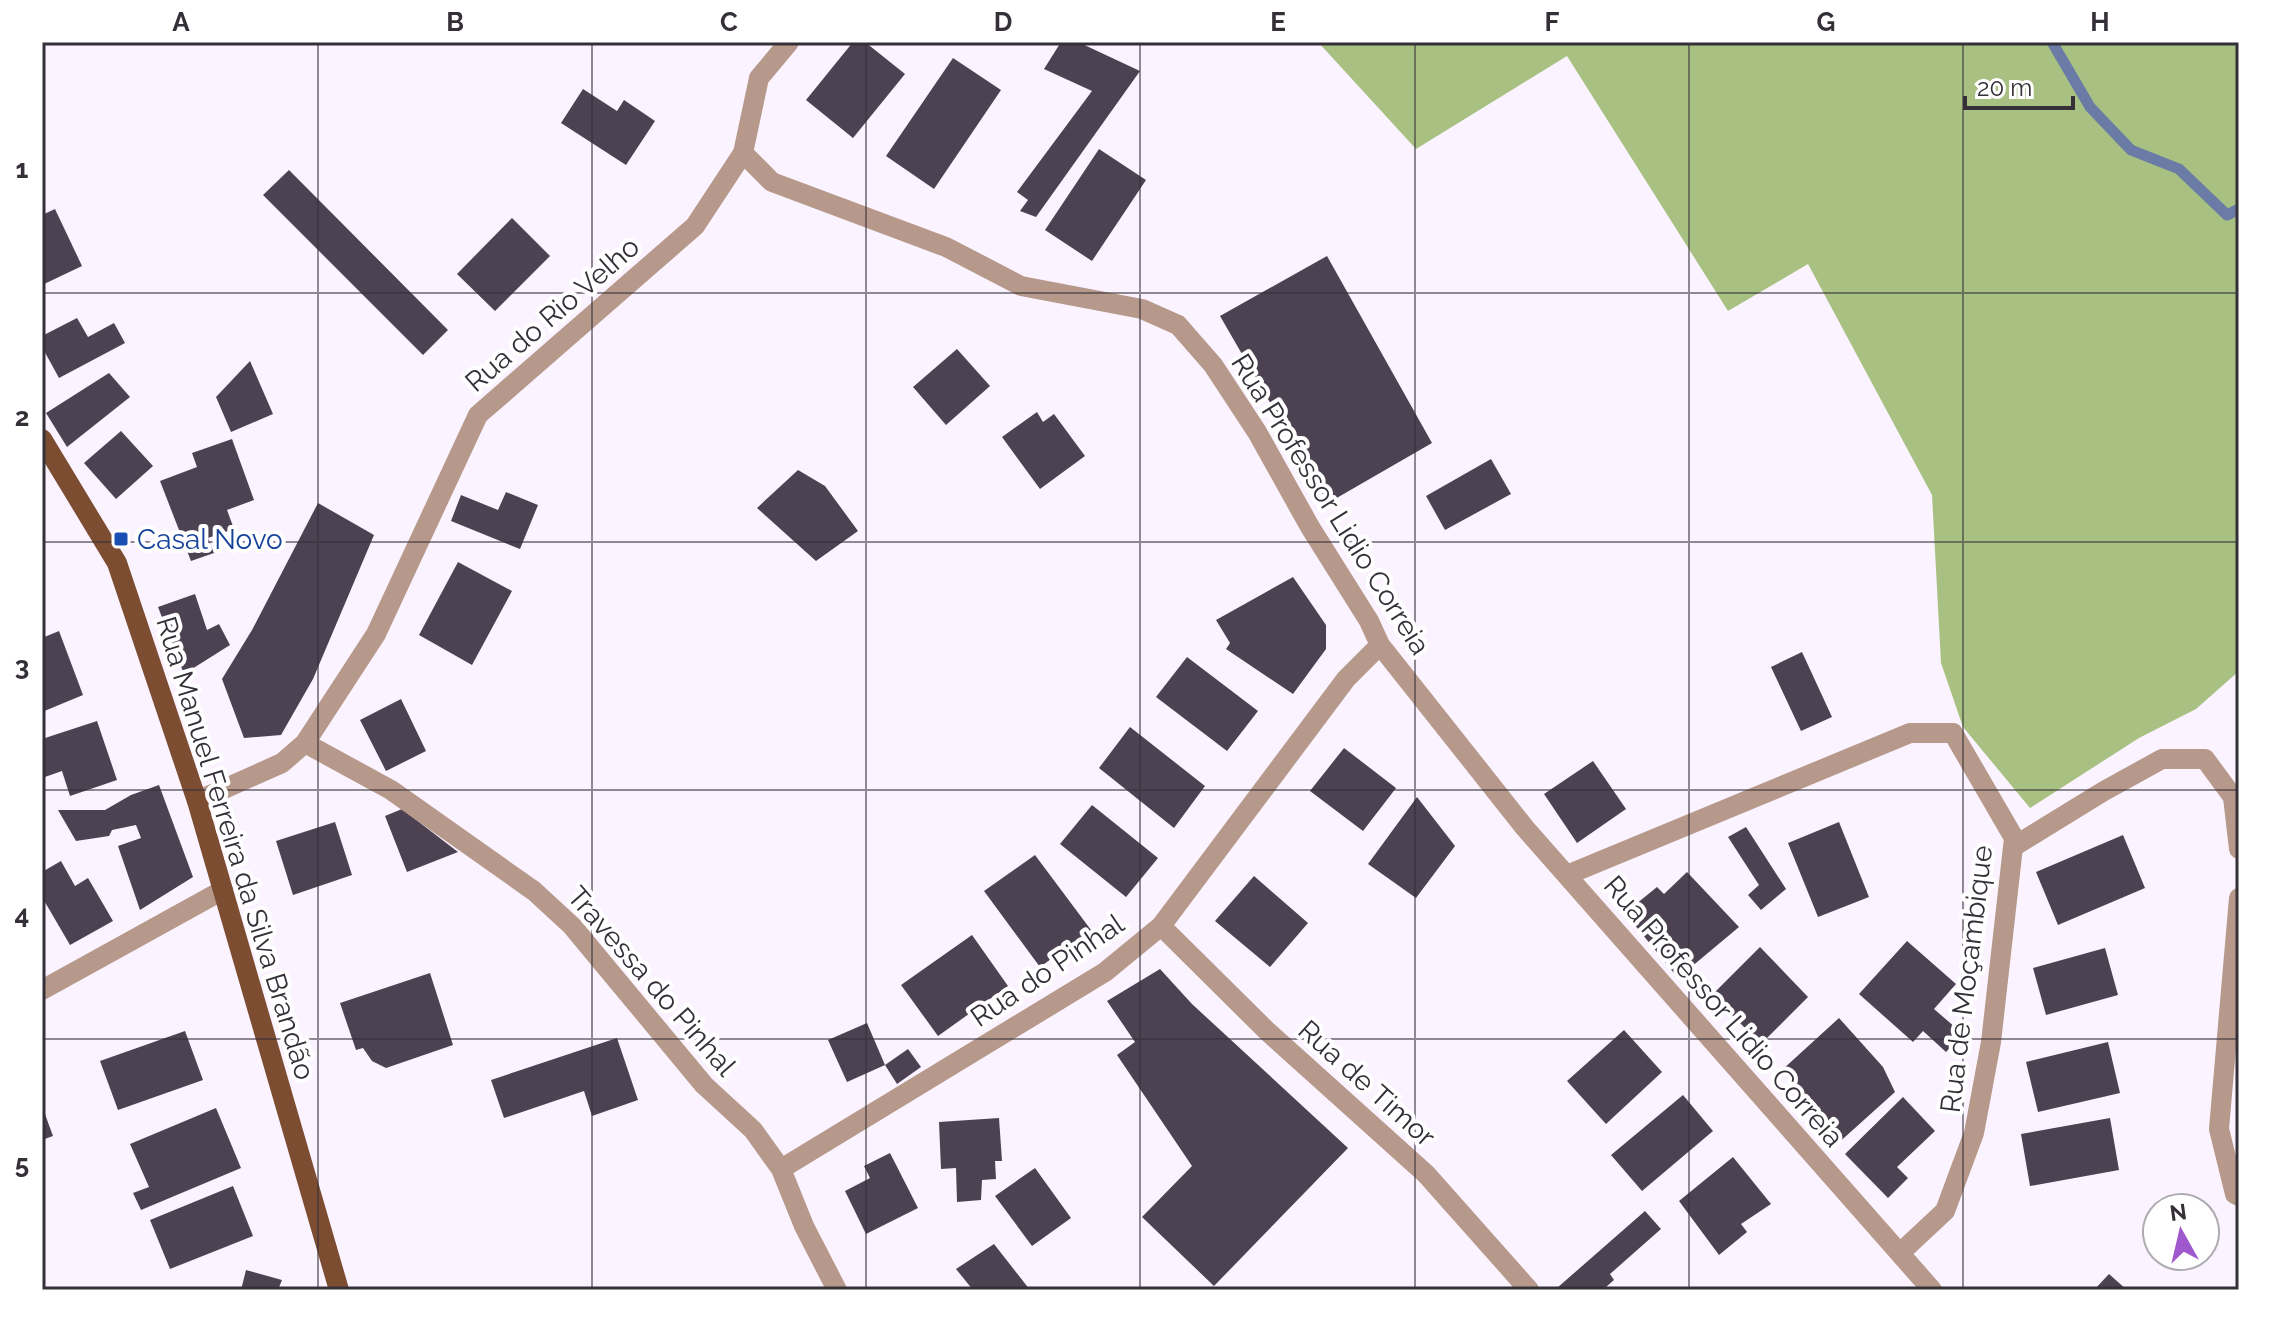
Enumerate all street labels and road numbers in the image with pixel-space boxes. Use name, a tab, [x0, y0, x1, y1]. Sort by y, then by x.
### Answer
street label: Rua do Rio Velho	[459, 230, 646, 399]
street label: Rua Professor Lidio Correia	[1224, 348, 1437, 661]
street label: Rua Manuel Ferreira da Silva Brandão	[149, 613, 322, 1084]
street label: Rua de Moçambique	[1934, 843, 1999, 1115]
street label: Rua Professor Lidio Correia	[1597, 869, 1850, 1154]
street label: Travessa do Pinhal	[561, 880, 743, 1083]
street label: Rua do Pinhal	[965, 907, 1130, 1034]
street label: Rua de Timor	[1291, 1013, 1442, 1154]

